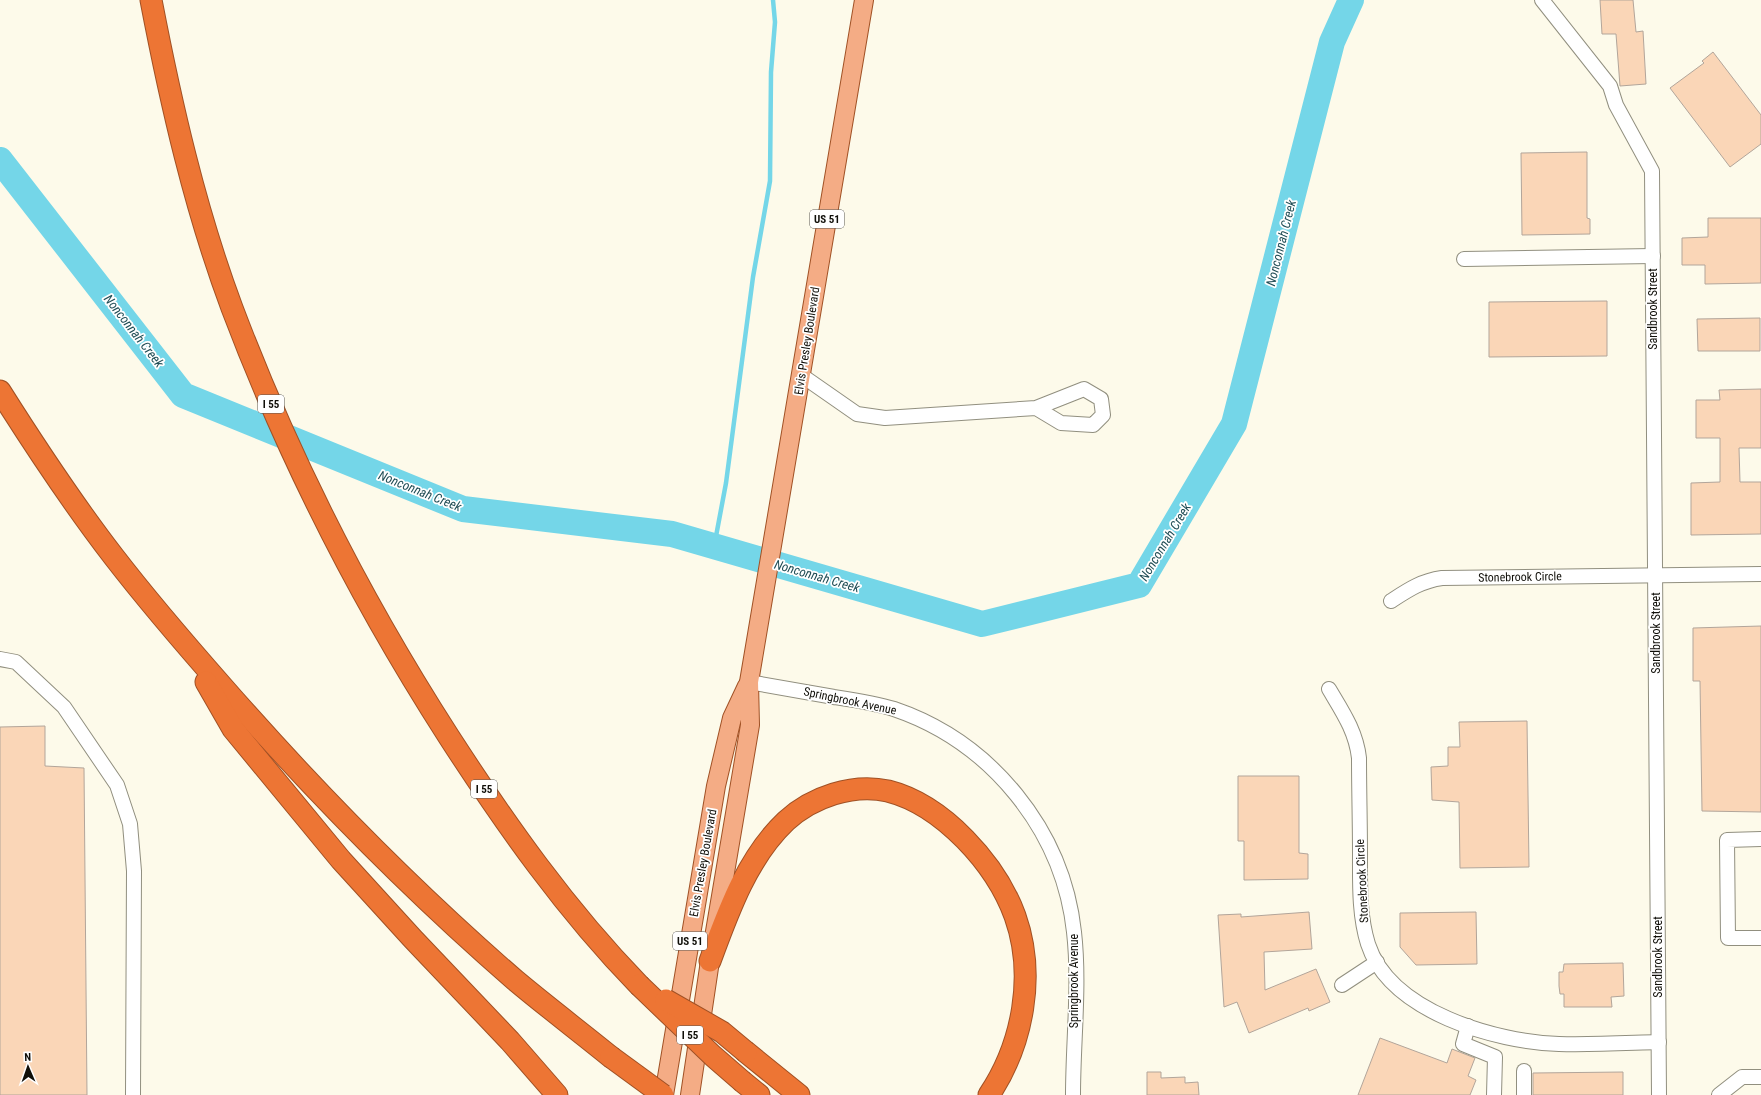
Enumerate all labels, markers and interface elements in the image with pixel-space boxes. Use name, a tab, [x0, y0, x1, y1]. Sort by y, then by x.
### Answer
water label: Nonconnah Creek	[1263, 198, 1299, 288]
road number: US 51	[810, 210, 844, 228]
street label: Sandbrook Street	[1646, 268, 1660, 350]
street label: Elvis Presley Boulevard	[792, 286, 822, 396]
water label: Nonconnah Creek	[101, 292, 167, 371]
road number: I 55	[258, 395, 284, 413]
water label: Nonconnah Creek	[376, 468, 464, 515]
water label: Nonconnah Creek	[1136, 500, 1194, 584]
water label: Nonconnah Creek	[773, 557, 862, 595]
street label: Stonebrook Circle	[1478, 569, 1562, 585]
street label: Sandbrook Street	[1649, 592, 1663, 674]
street label: Springbrook Avenue	[802, 684, 898, 718]
road number: I 55	[471, 780, 497, 798]
street label: Elvis Presley Boulevard	[687, 808, 719, 918]
street label: Stonebrook Circle	[1353, 838, 1371, 923]
street label: Sandbrook Street	[1651, 916, 1665, 998]
road number: US 51	[673, 932, 707, 950]
street label: Springbrook Avenue	[1067, 933, 1081, 1028]
road number: I 55	[677, 1026, 703, 1044]
north arrow	[8, 1047, 48, 1087]
text: N	[24, 1051, 32, 1064]

